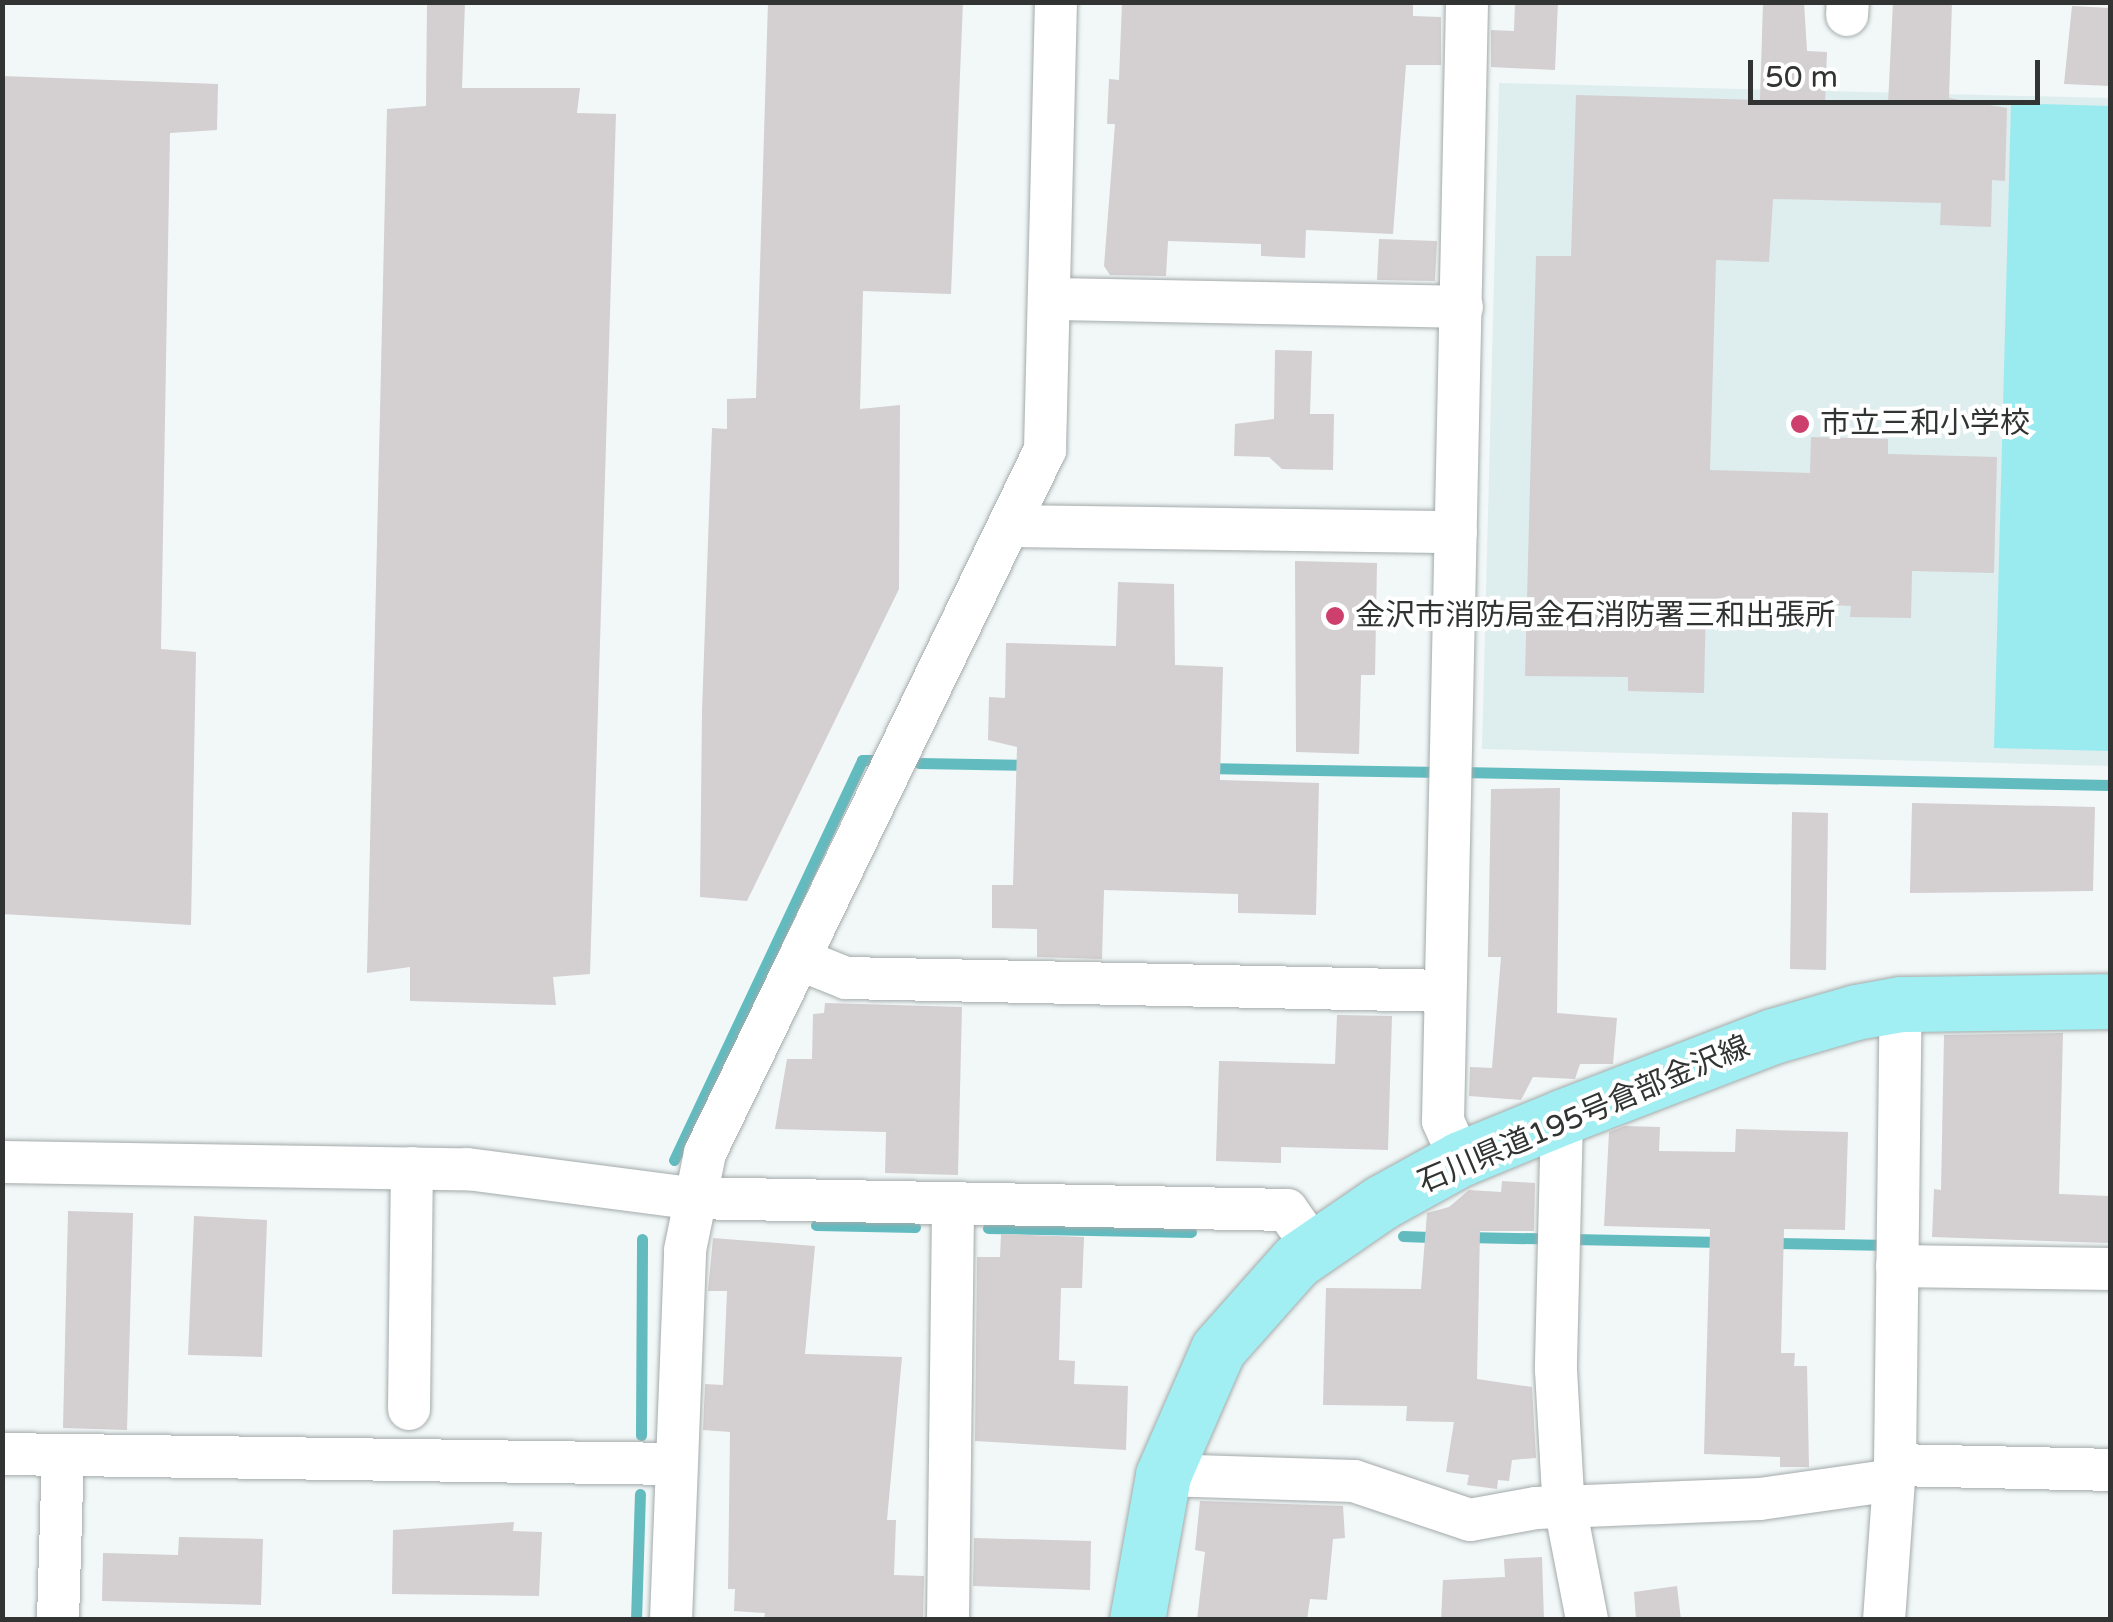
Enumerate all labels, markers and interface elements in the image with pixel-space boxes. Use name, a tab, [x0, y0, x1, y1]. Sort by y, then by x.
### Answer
scale bar	[1753, 40, 2046, 102]
text: 50 m	[1765, 59, 1838, 96]
place label: 市立三和小学校	[1820, 406, 2030, 442]
marker: 市立三和小学校	[1789, 413, 1811, 435]
place label: 金沢市消防局金石消防署三和出張所	[1355, 598, 1835, 634]
marker: 金沢市消防局金石消防署三和出張所	[1324, 605, 1346, 627]
street label: 石川県道195号倉部金沢線	[1413, 1029, 1755, 1201]

